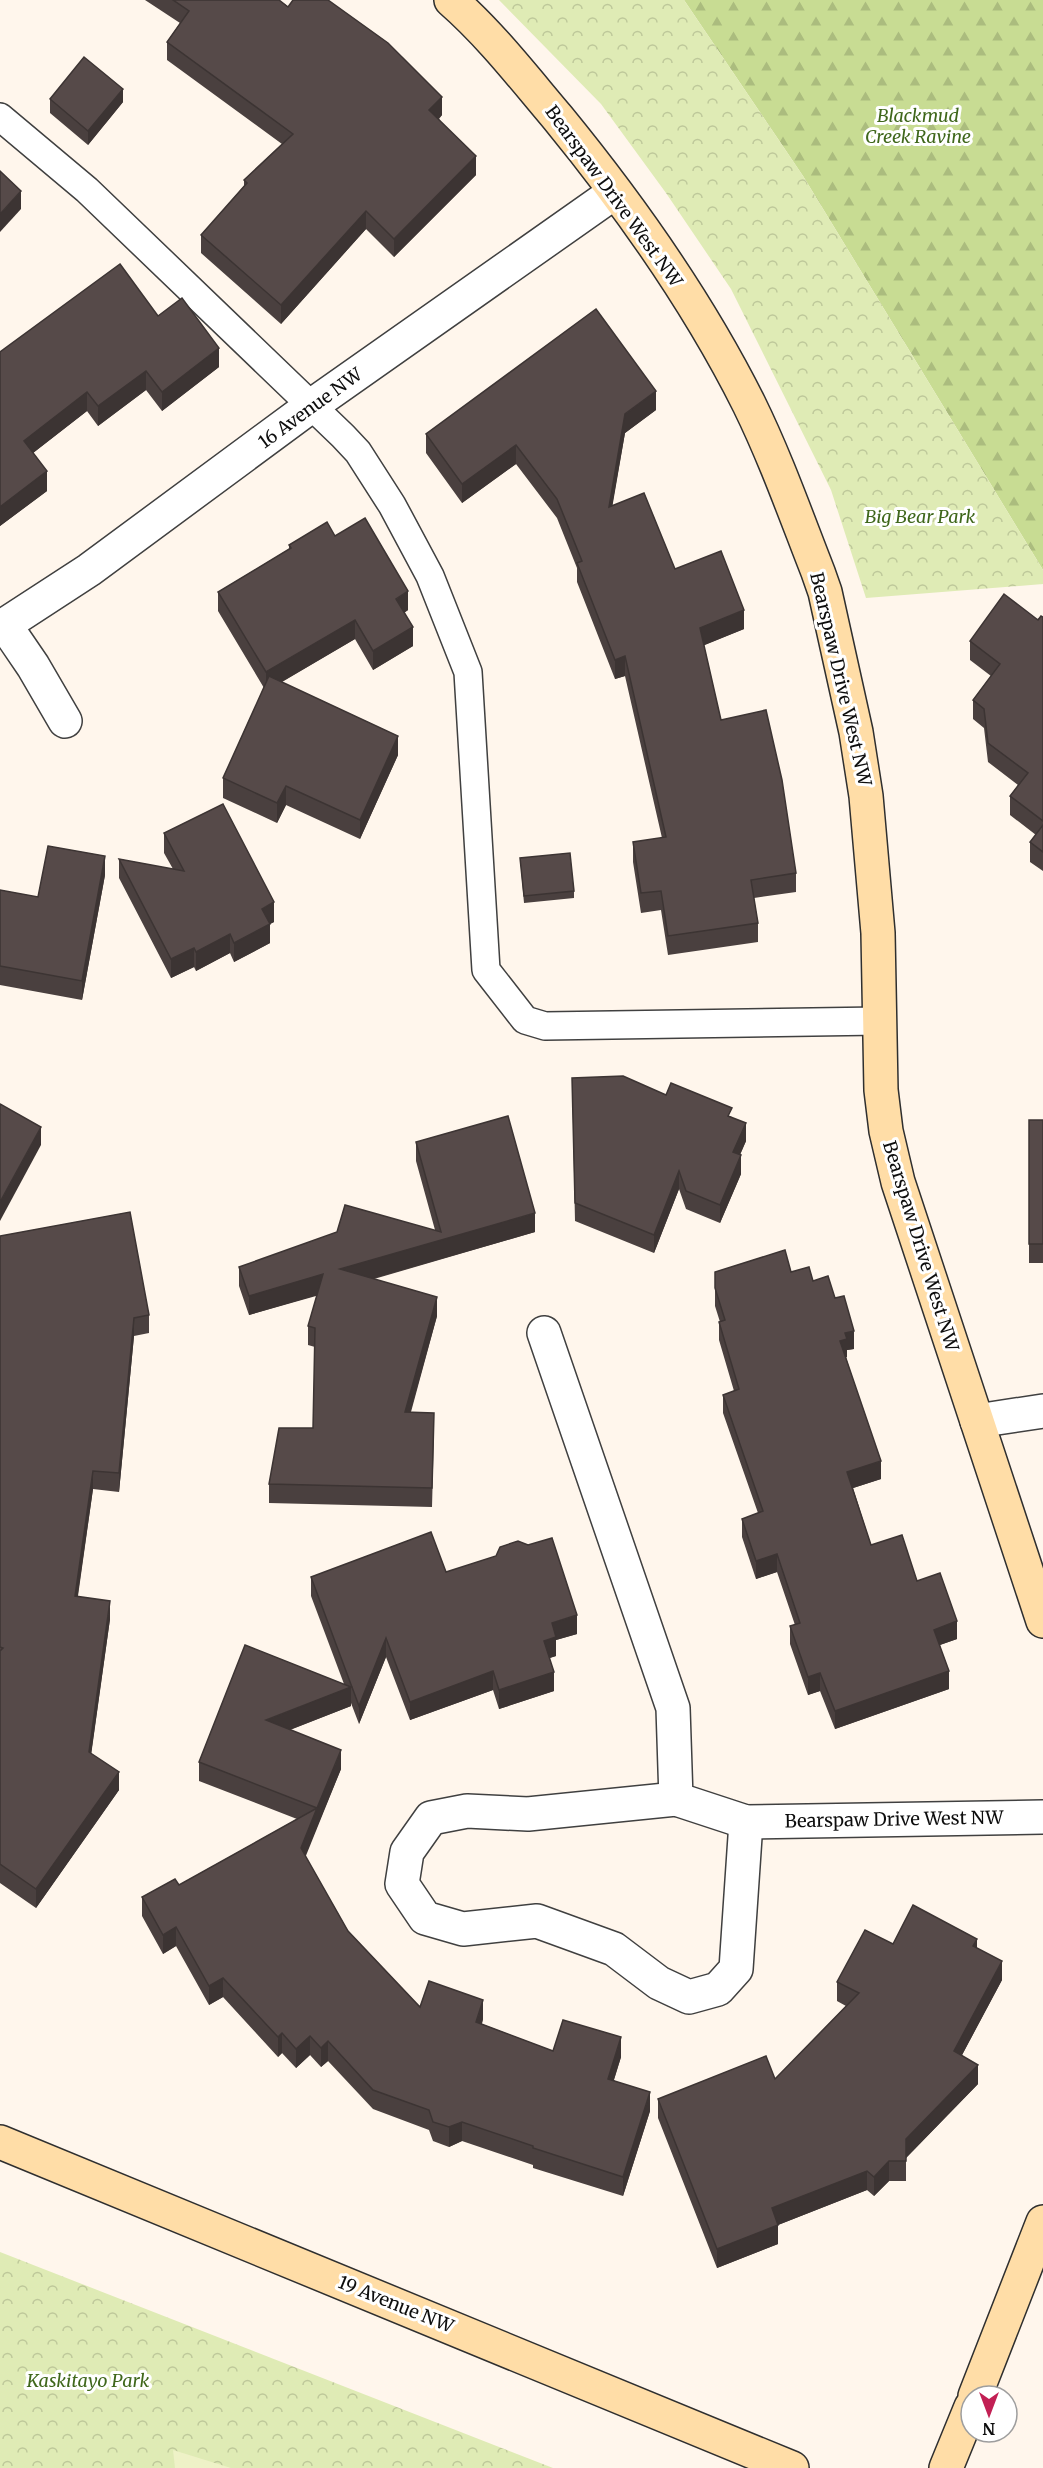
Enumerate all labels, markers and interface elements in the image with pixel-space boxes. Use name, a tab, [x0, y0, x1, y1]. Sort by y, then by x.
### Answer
street label: Bearspaw Drive West NW	[540, 101, 688, 292]
park label: Blackmud Creek Ravine	[865, 104, 971, 148]
street label: 16 Avenue NW	[254, 362, 367, 453]
park label: Big Bear Park	[865, 505, 975, 528]
street label: Bearspaw Drive West NW	[805, 570, 877, 789]
street label: Bearspaw Drive West NW	[878, 1138, 964, 1355]
street label: Bearspaw Drive West NW	[784, 1806, 1005, 1832]
street label: 19 Avenue NW	[335, 2270, 458, 2338]
park label: Kaskitayo Park	[26, 2369, 150, 2392]
north arrow	[959, 2384, 1019, 2444]
text: N	[982, 2419, 995, 2439]

